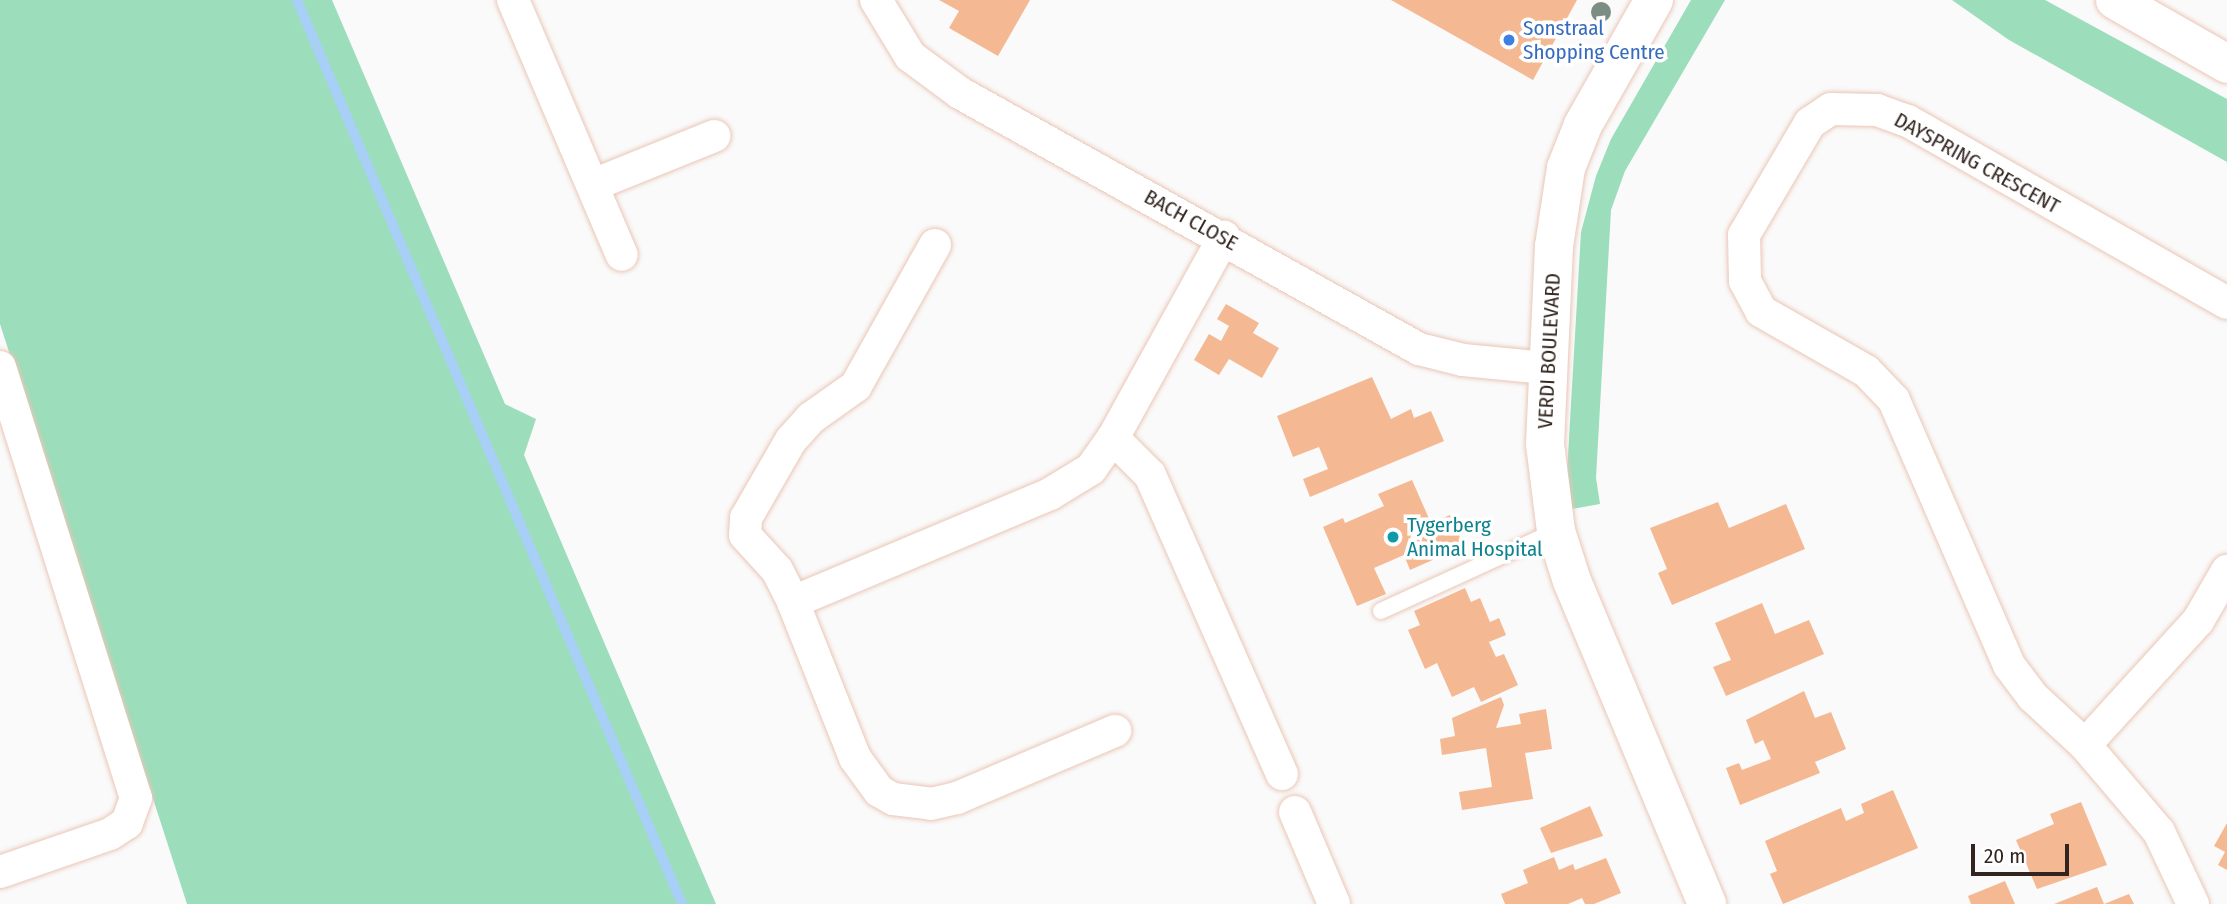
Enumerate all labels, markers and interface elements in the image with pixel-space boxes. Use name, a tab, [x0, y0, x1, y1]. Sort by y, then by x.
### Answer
place label: Sonstraal Shopping Centre	[1523, 15, 1665, 65]
marker: Sonstraal Shopping Centre	[1501, 32, 1517, 48]
street label: DAYSPRING CRESCENT	[1890, 107, 2064, 219]
street label: BACH CLOSE	[1140, 184, 1242, 256]
street label: VERDI BOULEVARD	[1532, 273, 1566, 429]
place label: Tygerberg Animal Hospital	[1407, 512, 1543, 562]
marker: Tygerberg Animal Hospital	[1385, 529, 1401, 545]
scale bar	[1975, 830, 2073, 874]
text: 20 m	[1984, 843, 2025, 869]

